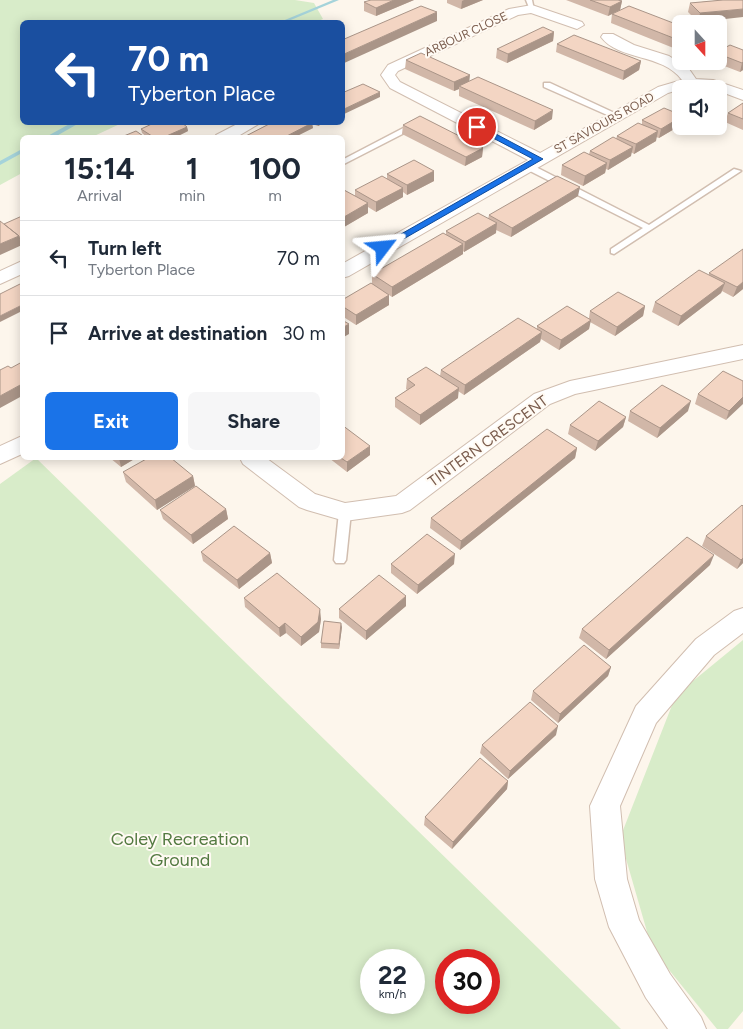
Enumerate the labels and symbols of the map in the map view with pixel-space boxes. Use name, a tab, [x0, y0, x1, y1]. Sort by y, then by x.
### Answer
street label: ARBOUR CLOSE	[422, 9, 510, 59]
north arrow	[672, 15, 728, 70]
street label: ST SAVIOURS ROAD	[551, 90, 657, 156]
pin	[456, 106, 498, 148]
position arrow	[356, 221, 408, 273]
street label: TINTERN CRESCENT	[425, 391, 552, 491]
park label: Coley Recreation Ground	[111, 828, 249, 871]
speed limit sign: 30	[435, 949, 500, 1014]

